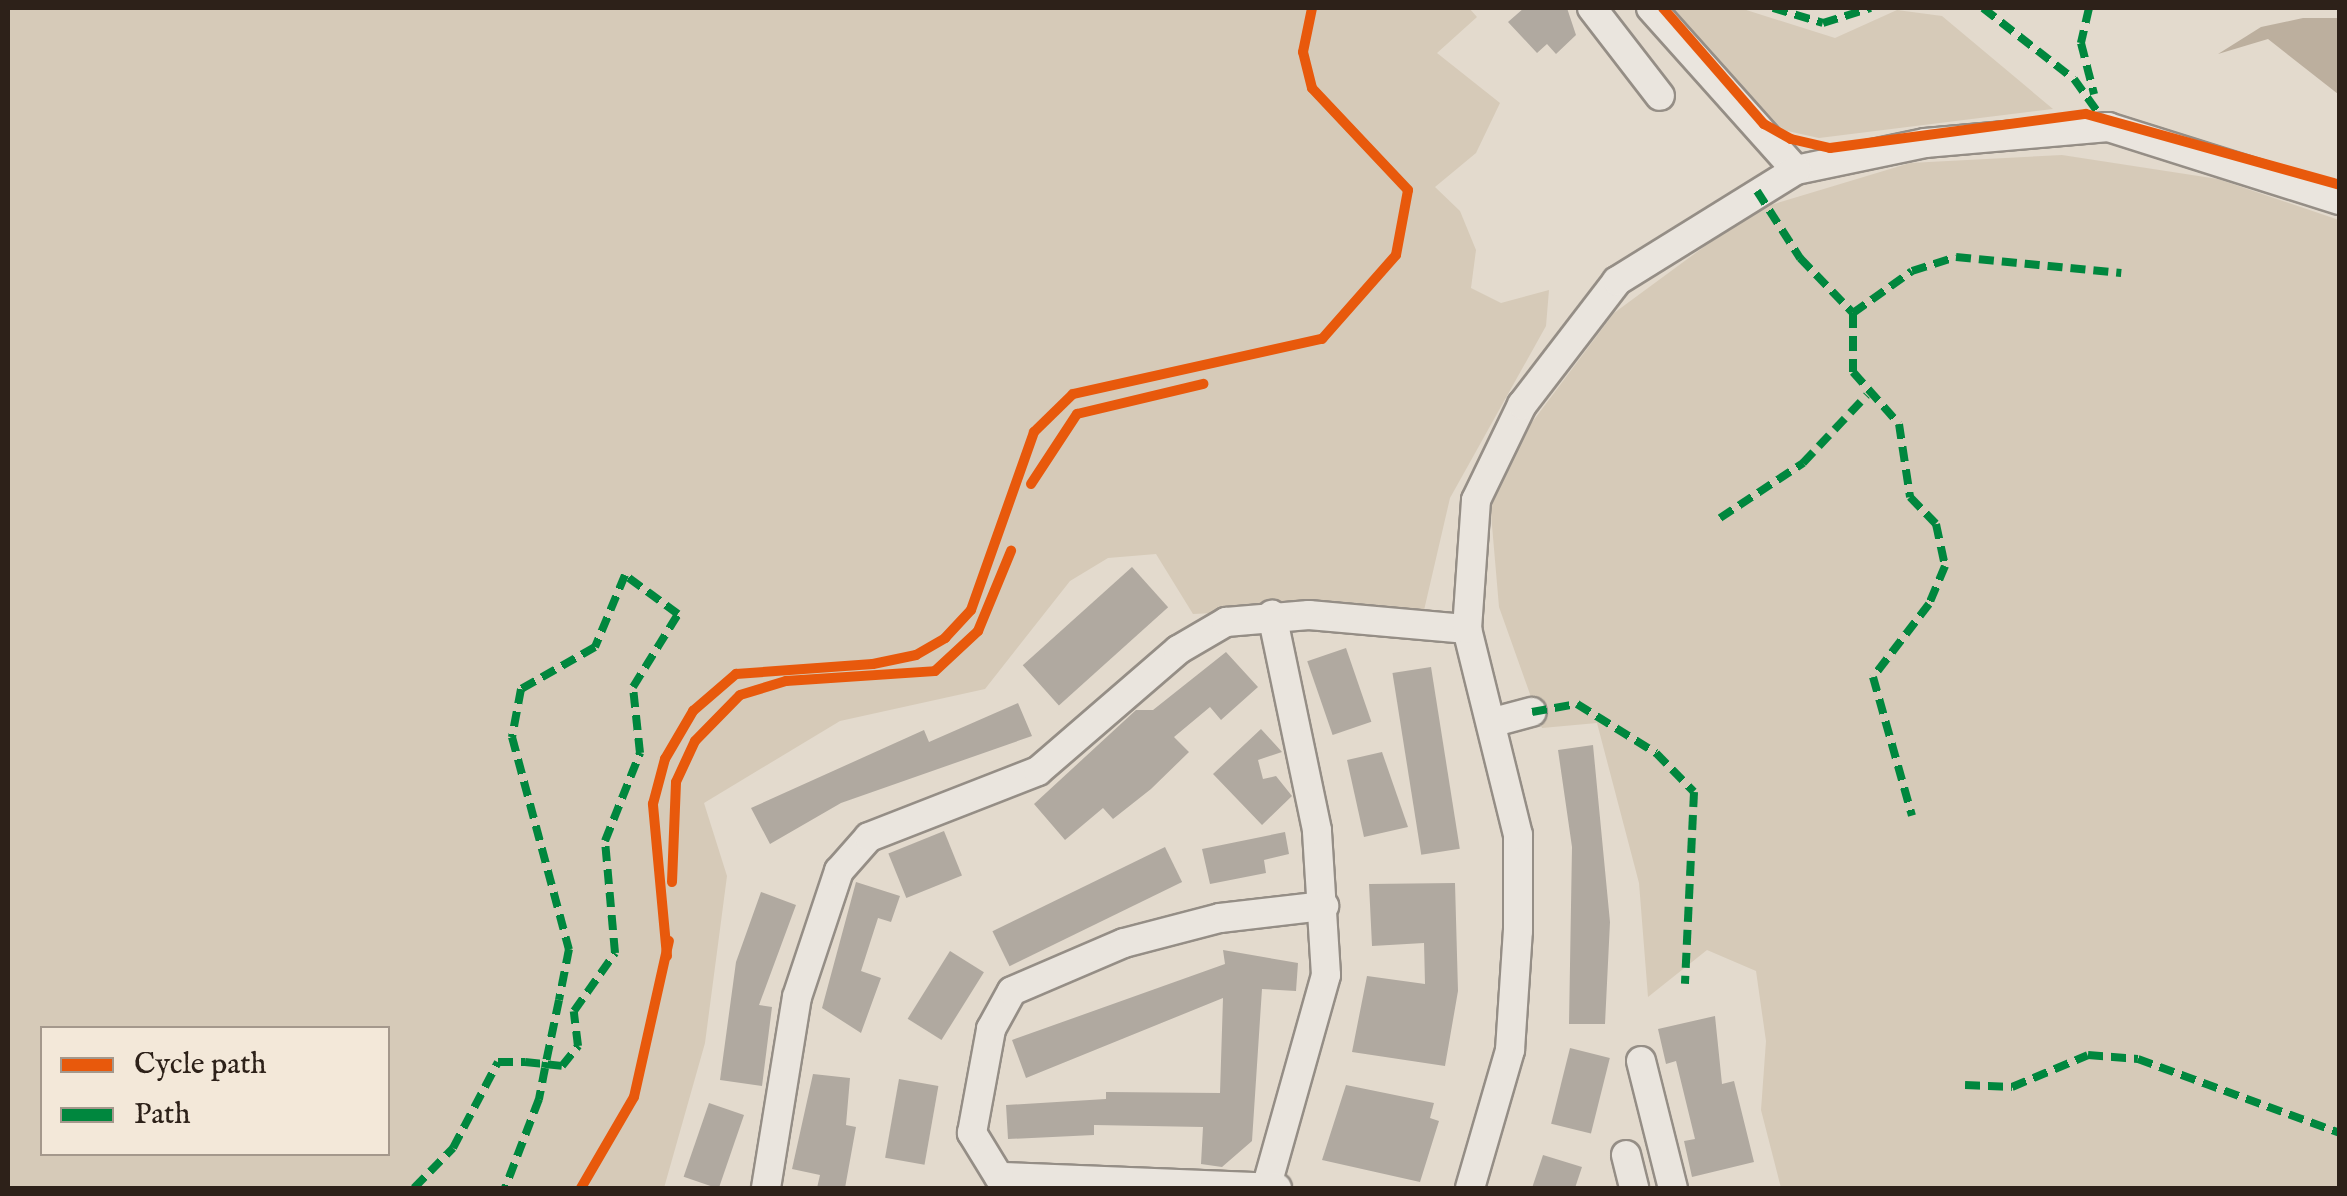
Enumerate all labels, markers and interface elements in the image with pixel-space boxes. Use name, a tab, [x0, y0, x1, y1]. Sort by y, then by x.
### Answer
legend	[40, 1026, 390, 1156]
text: Cycle path	[134, 1046, 267, 1084]
text: Path	[134, 1096, 190, 1134]

